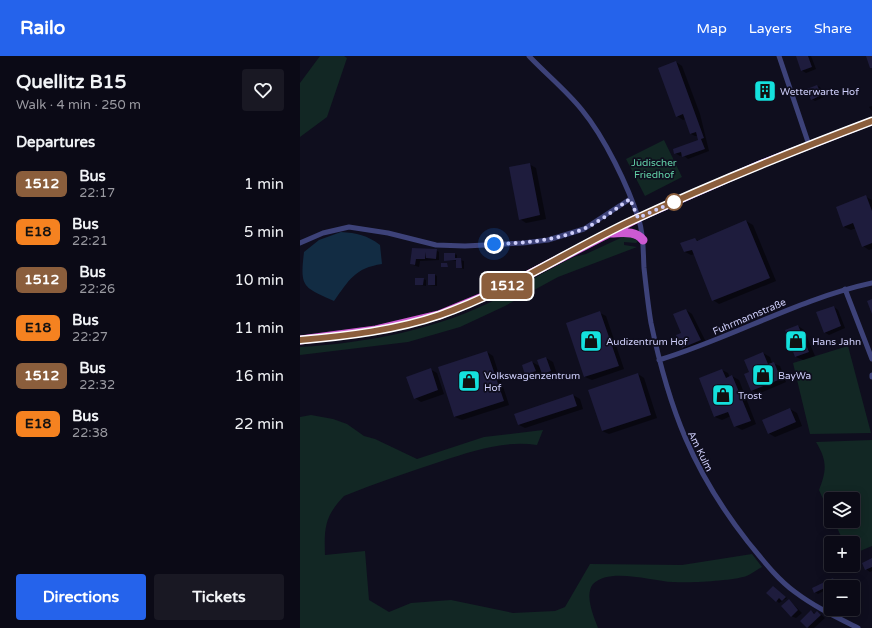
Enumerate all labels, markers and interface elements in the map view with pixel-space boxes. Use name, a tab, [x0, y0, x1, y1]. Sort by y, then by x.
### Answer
text: Railo	[20, 17, 65, 39]
text: Map	[697, 20, 727, 37]
text: Layers	[749, 20, 792, 37]
text: Share	[814, 20, 852, 37]
button: heart	[242, 69, 284, 111]
text: Quellitz B15	[16, 71, 127, 93]
building icon: Wetterwarte Hof	[752, 78, 778, 104]
place label: Wetterwarte Hof	[780, 86, 859, 98]
text: Walk · 4 min · 250 m	[16, 97, 141, 113]
text: Departures	[16, 133, 95, 151]
park label: Jüdischer Friedhof	[631, 157, 677, 181]
text: Bus	[79, 167, 106, 185]
text: 1512	[24, 175, 59, 192]
text: 1 min	[244, 175, 284, 193]
text: 22:17	[79, 185, 115, 201]
unlabelled marker	[665, 193, 683, 211]
text: Bus	[72, 215, 99, 233]
text: E18	[25, 223, 51, 240]
text: 5 min	[244, 223, 284, 241]
text: 22:21	[72, 233, 108, 249]
your location	[484, 234, 504, 254]
text: Bus	[79, 263, 106, 281]
text: 1512	[24, 271, 59, 288]
text: 10 min	[235, 271, 284, 289]
line badge: 1512	[479, 273, 535, 299]
text: 1512	[489, 277, 525, 294]
text: 22:26	[79, 281, 115, 297]
street label: Fuhrmannstraße	[711, 296, 788, 338]
text: Bus	[72, 311, 99, 329]
text: E18	[25, 319, 51, 336]
text: 11 min	[235, 319, 284, 337]
shop icon: Audizentrum Hof	[578, 328, 604, 354]
shop icon: Hans Jahn	[783, 328, 809, 354]
text: 22:27	[72, 329, 108, 345]
place label: Audizentrum Hof	[606, 336, 688, 348]
place label: Hans Jahn	[812, 336, 861, 348]
text: Bus	[79, 359, 106, 377]
shop icon: BayWa	[750, 362, 776, 388]
text: 1512	[24, 367, 59, 384]
text: 16 min	[235, 367, 284, 385]
shop icon: Volkswagenzentrum Hof	[456, 368, 482, 394]
place label: Volkswagenzentrum Hof	[484, 370, 580, 394]
place label: BayWa	[778, 370, 811, 382]
text: 22:32	[79, 377, 115, 393]
shop icon: Trost	[710, 382, 736, 408]
place label: Trost	[738, 390, 762, 402]
text: Bus	[72, 407, 99, 425]
text: E18	[25, 415, 51, 432]
text: 22 min	[235, 415, 284, 433]
text: 22:38	[72, 425, 108, 441]
street label: Am Kulm	[685, 429, 715, 474]
map controls	[824, 492, 860, 616]
button: layers	[824, 492, 860, 528]
button: +	[824, 536, 860, 572]
button: Directions	[16, 574, 146, 620]
button: Tickets	[154, 574, 284, 620]
button: −	[824, 580, 860, 616]

